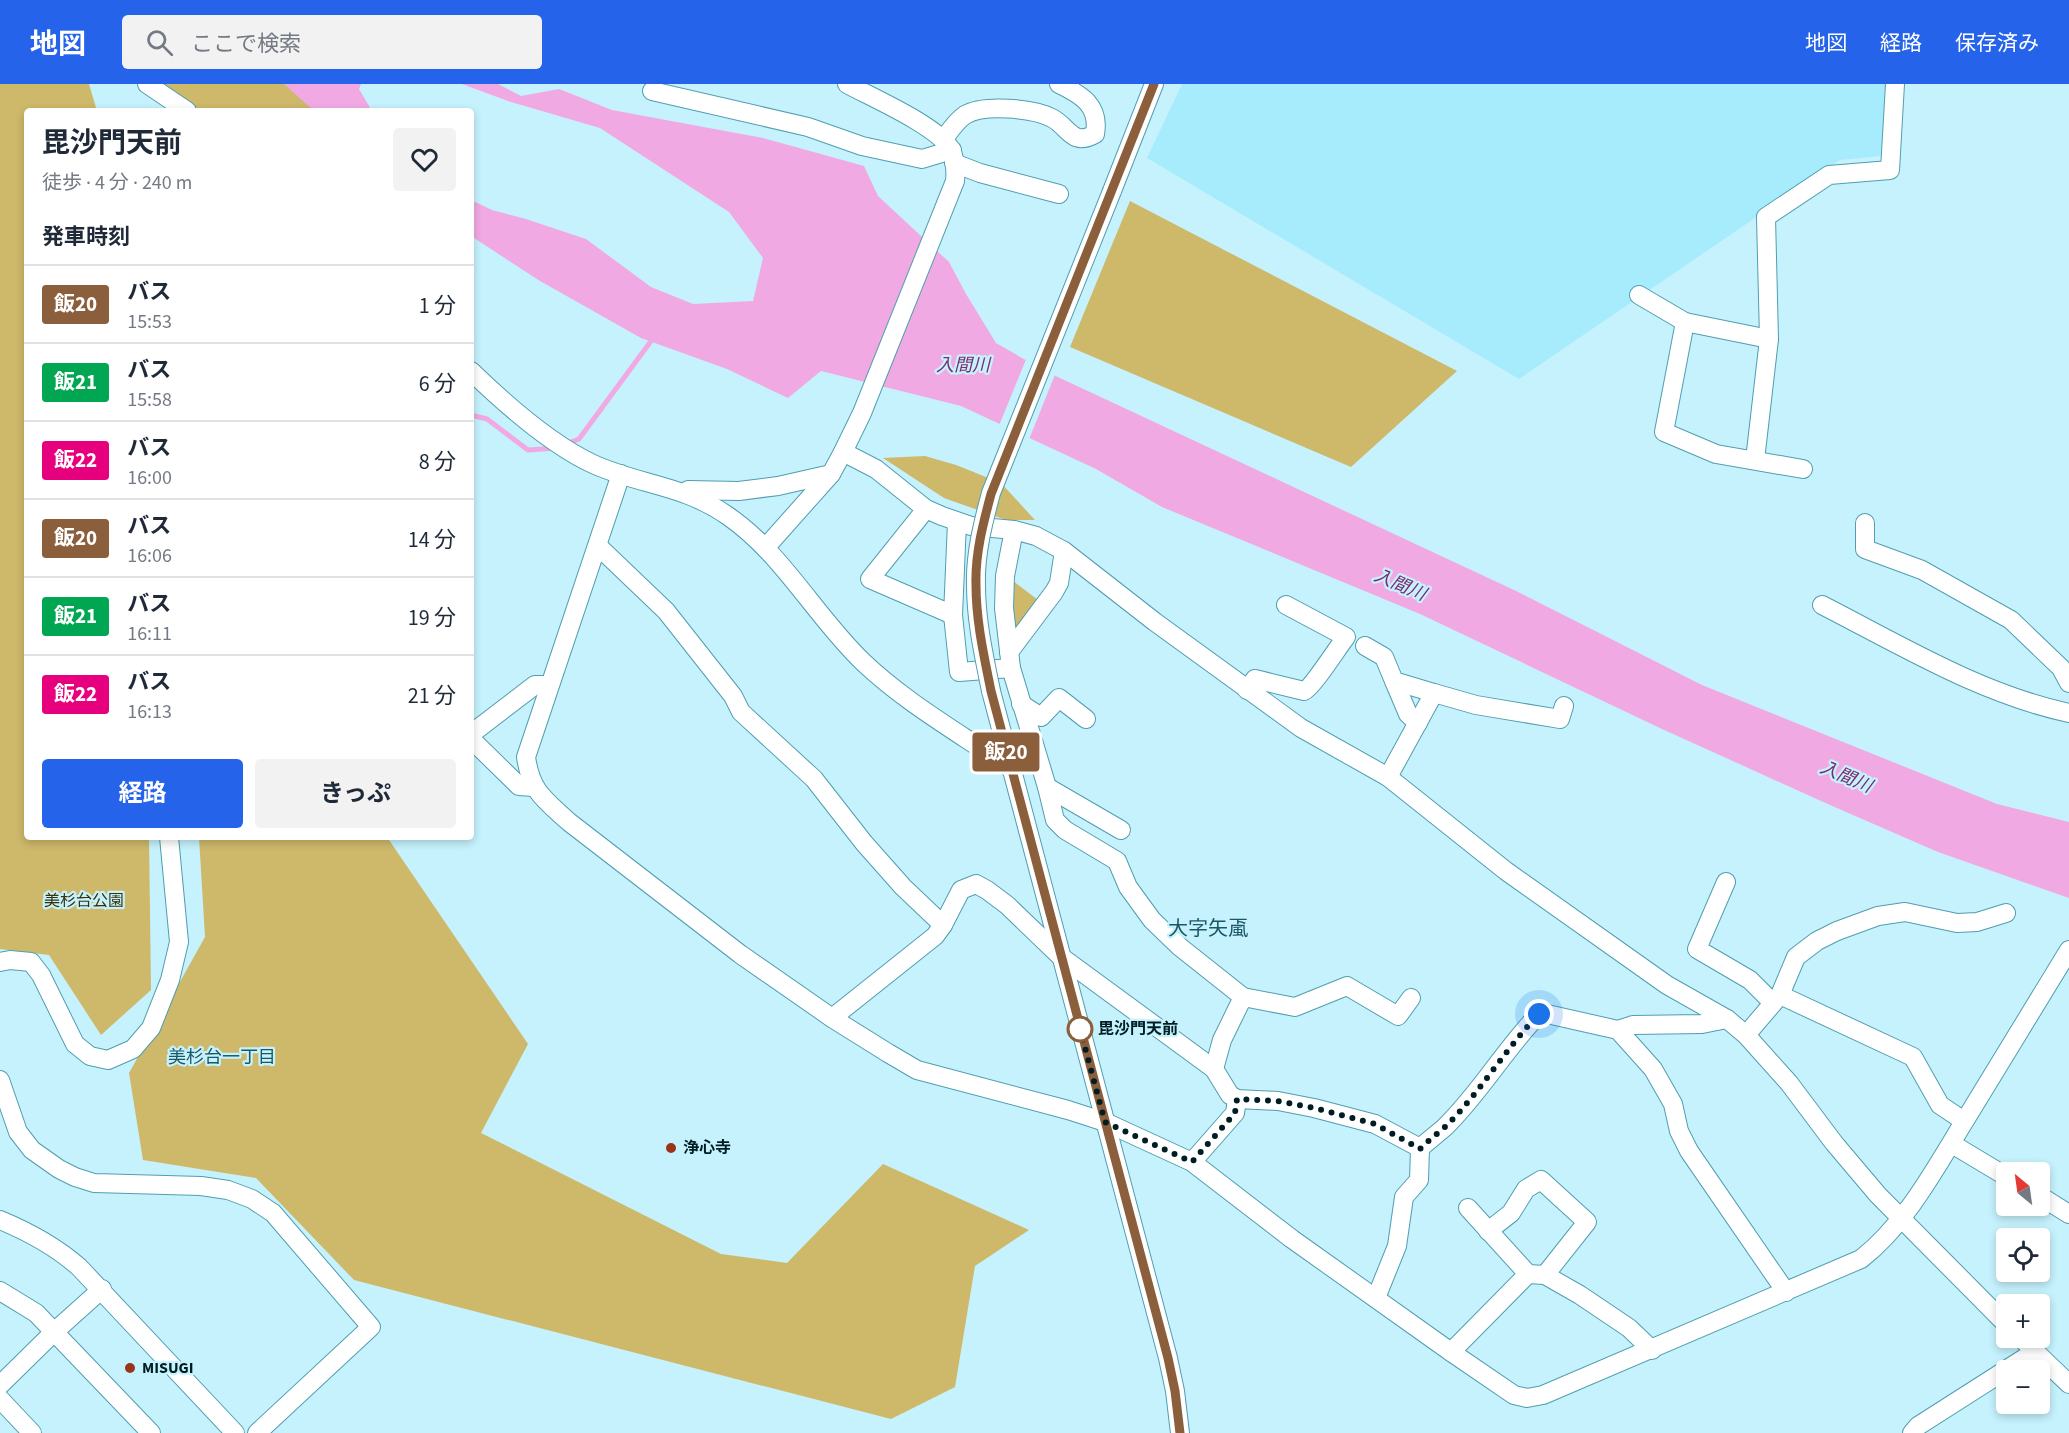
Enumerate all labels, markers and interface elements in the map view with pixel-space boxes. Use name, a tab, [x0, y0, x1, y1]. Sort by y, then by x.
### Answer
search box	[122, 15, 542, 69]
text: 地図	[30, 24, 86, 64]
icon: search	[143, 26, 176, 59]
text: ここで検索	[191, 28, 301, 60]
text: 地図	[1805, 28, 1847, 58]
text: 経路	[1880, 28, 1922, 58]
text: 保存済み	[1955, 28, 2039, 58]
text: 毘沙門天前	[42, 123, 182, 163]
button: heart	[393, 128, 456, 191]
text: 徒歩 · 4 分 · 240 m	[42, 169, 192, 197]
text: 発車時刻	[42, 221, 130, 253]
text: バス	[127, 276, 171, 308]
text: 飯20	[54, 289, 97, 319]
text: 1 分	[419, 290, 456, 322]
text: 15:53	[127, 308, 172, 336]
water label: 入間川	[936, 353, 992, 378]
text: バス	[127, 354, 171, 386]
text: 飯21	[54, 367, 97, 397]
text: 6 分	[419, 368, 456, 400]
text: 15:58	[127, 386, 172, 414]
text: バス	[127, 432, 171, 464]
text: 飯22	[54, 445, 97, 475]
text: 8 分	[419, 446, 456, 478]
text: 16:00	[127, 464, 172, 492]
text: バス	[127, 510, 171, 542]
text: 飯20	[54, 523, 97, 553]
text: 14 分	[408, 524, 456, 556]
text: 16:06	[127, 542, 172, 570]
water label: 入間川	[1370, 563, 1432, 608]
text: バス	[127, 588, 171, 620]
text: 飯21	[54, 601, 97, 631]
text: 19 分	[408, 602, 456, 634]
text: 16:11	[127, 620, 172, 648]
text: バス	[127, 666, 171, 698]
text: 飯22	[54, 679, 97, 709]
text: 21 分	[408, 680, 456, 712]
text: 16:13	[127, 698, 172, 726]
line badge: 飯20	[972, 732, 1040, 772]
text: 飯20	[984, 737, 1028, 767]
water label: 入間川	[1816, 755, 1878, 800]
button: 経路	[42, 759, 243, 828]
button: きっぷ	[255, 759, 456, 828]
park label: 美杉台公園	[44, 890, 124, 912]
district label: 大字矢颪	[1168, 915, 1248, 943]
your location	[1524, 999, 1554, 1029]
marker: 毘沙門天前	[1067, 1016, 1093, 1042]
place label: 毘沙門天前	[1098, 1018, 1178, 1040]
district label: 美杉台一丁目	[168, 1045, 276, 1070]
place label: 浄心寺	[683, 1137, 731, 1159]
marker: 浄心寺	[664, 1141, 678, 1155]
north arrow	[1996, 1162, 2050, 1216]
map controls	[1996, 1162, 2050, 1414]
button: locate	[1996, 1228, 2050, 1282]
button: +	[1996, 1294, 2050, 1348]
place label: MISUGI	[142, 1357, 194, 1379]
button: −	[1996, 1360, 2050, 1414]
marker: MISUGI	[123, 1361, 137, 1375]

